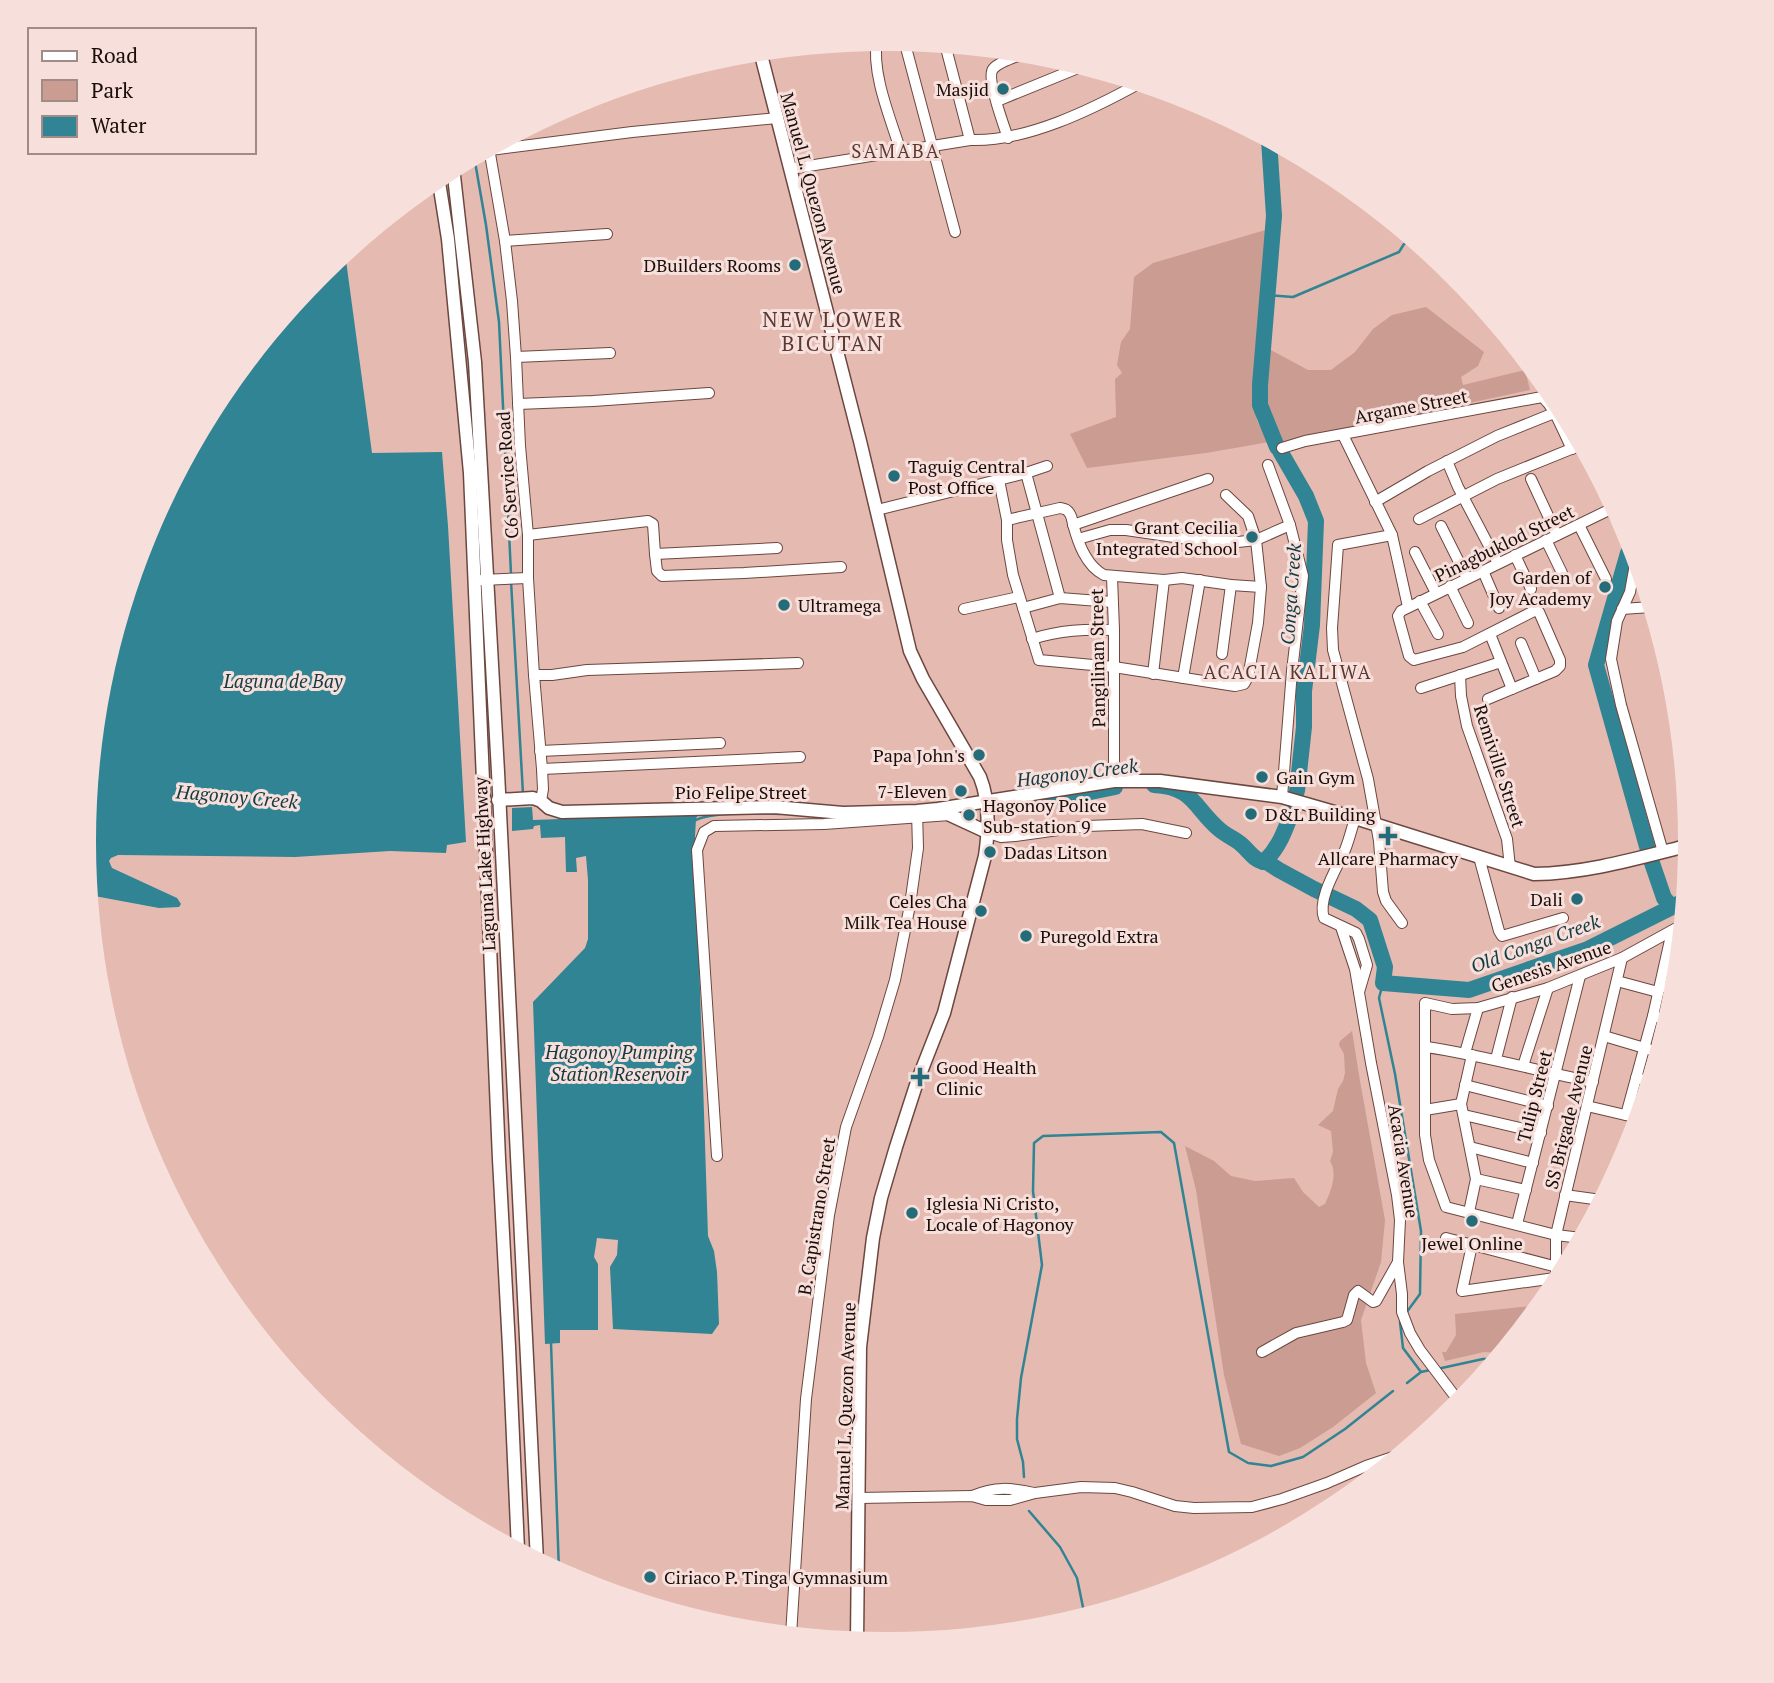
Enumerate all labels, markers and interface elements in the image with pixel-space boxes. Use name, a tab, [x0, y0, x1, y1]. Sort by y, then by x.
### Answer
legend	[28, 28, 256, 154]
text: Road	[91, 41, 138, 69]
text: Park	[91, 76, 133, 104]
place label: Masjid	[936, 77, 989, 101]
marker: Masjid	[995, 81, 1011, 97]
street label: Manuel L. Quezon Avenue	[776, 90, 852, 296]
text: Water	[91, 111, 146, 139]
district label: SAMABA	[851, 138, 941, 163]
place label: DBuilders Rooms	[644, 253, 781, 277]
marker: DBuilders Rooms	[787, 257, 803, 273]
district label: NEW LOWER BICUTAN	[762, 305, 904, 357]
street label: Argame Street	[1352, 383, 1470, 429]
street label: C6 Service Road	[491, 410, 523, 540]
place label: Taguig Central Post Office	[908, 454, 1026, 499]
marker: Taguig Central Post Office	[886, 468, 902, 484]
street label: Pinagbuklod Street	[1430, 499, 1578, 587]
place label: Grant Cecilia Integrated School	[1096, 515, 1238, 560]
marker: Grant Cecilia Integrated School	[1244, 529, 1260, 545]
water label: Conga Creek	[1274, 542, 1306, 646]
place label: Garden of Joy Academy	[1489, 565, 1593, 610]
marker: Garden of Joy Academy	[1597, 579, 1613, 595]
street label: Pangilinan Street	[1084, 588, 1110, 728]
place label: Ultramega	[798, 593, 881, 617]
marker: Ultramega	[776, 597, 792, 613]
district label: ACACIA KALIWA	[1204, 659, 1372, 684]
water label: Laguna de Bay	[223, 668, 344, 693]
street label: Remiville Street	[1469, 701, 1531, 831]
place label: Papa John's	[873, 743, 965, 767]
marker: Papa John's	[971, 747, 987, 763]
water label: Hagonoy Creek	[1014, 752, 1140, 792]
place label: Gain Gym	[1276, 765, 1355, 789]
marker: Gain Gym	[1254, 769, 1270, 785]
street label: Laguna Lake Highway	[467, 775, 501, 952]
water label: Hagonoy Creek	[174, 778, 300, 814]
place label: 7-Eleven	[878, 779, 947, 803]
street label: Pio Felipe Street	[675, 780, 807, 804]
marker: 7-Eleven	[953, 783, 969, 799]
place label: Hagonoy Police Sub-station 9	[983, 793, 1107, 838]
place label: D&L Building	[1265, 802, 1376, 826]
marker: D&L Building	[1243, 806, 1259, 822]
marker: Hagonoy Police Sub-station 9	[961, 807, 977, 823]
marker: Allcare Pharmacy	[1380, 828, 1396, 844]
place label: Dadas Litson	[1004, 840, 1108, 864]
marker: Dadas Litson	[982, 844, 998, 860]
place label: Allcare Pharmacy	[1318, 846, 1459, 870]
place label: Dali	[1530, 887, 1563, 911]
place label: Celes Cha Milk Tea House	[844, 889, 967, 934]
marker: Dali	[1569, 891, 1585, 907]
marker: Celes Cha Milk Tea House	[973, 903, 989, 919]
water label: Old Conga Creek	[1467, 908, 1604, 978]
place label: Puregold Extra	[1040, 924, 1159, 948]
marker: Puregold Extra	[1018, 928, 1034, 944]
street label: Genesis Avenue	[1488, 934, 1614, 998]
water label: Hagonoy Pumping Station Reservoir	[544, 1039, 695, 1086]
street label: SS Brigade Avenue	[1538, 1042, 1598, 1192]
street label: Tulip Street	[1511, 1047, 1557, 1145]
place label: Good Health Clinic	[936, 1055, 1037, 1100]
marker: Good Health Clinic	[910, 1067, 930, 1087]
street label: Acacia Avenue	[1383, 1102, 1425, 1220]
street label: B. Capistrano Street	[792, 1135, 840, 1297]
place label: Iglesia Ni Cristo, Locale of Hagonoy	[926, 1191, 1075, 1236]
marker: Iglesia Ni Cristo, Locale of Hagonoy	[904, 1205, 920, 1221]
marker: Jewel Online	[1464, 1213, 1480, 1229]
place label: Jewel Online	[1421, 1231, 1523, 1255]
street label: Manuel L. Quezon Avenue	[829, 1302, 861, 1510]
place label: Ciriaco P. Tinga Gymnasium	[664, 1565, 889, 1589]
marker: Ciriaco P. Tinga Gymnasium	[642, 1569, 658, 1585]

